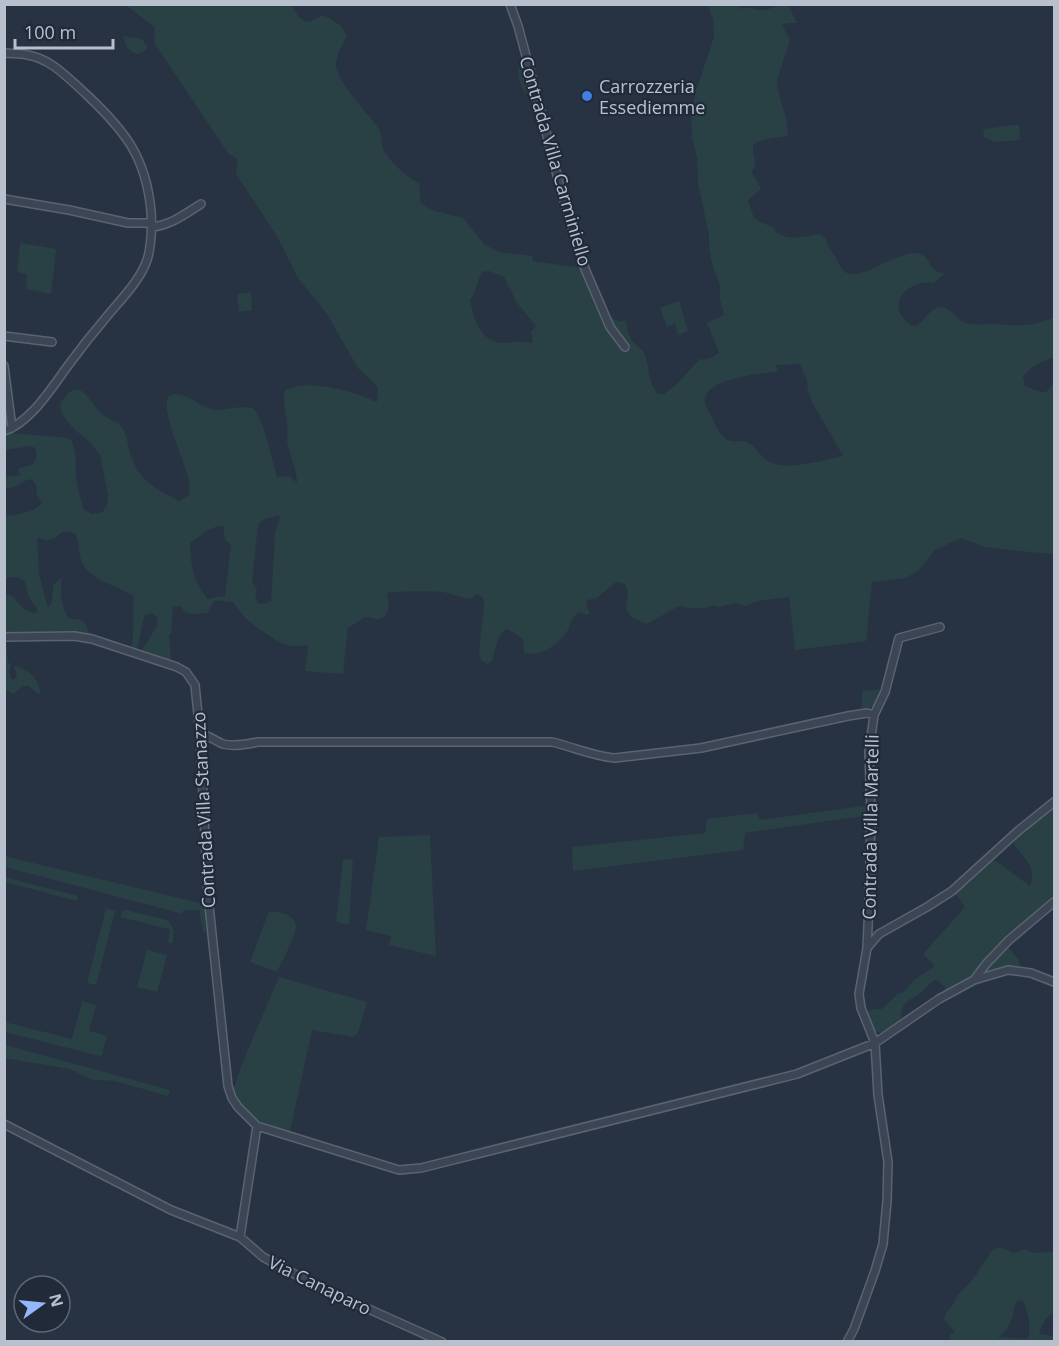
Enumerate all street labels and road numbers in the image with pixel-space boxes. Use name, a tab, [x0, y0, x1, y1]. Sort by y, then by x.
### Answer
street label: Contrada Villa Carminiello	[515, 53, 597, 269]
street label: Contrada Villa Stanazzo	[186, 711, 220, 909]
street label: Contrada Villa Martelli	[856, 734, 884, 920]
street label: Via Canaparo	[265, 1250, 375, 1320]

